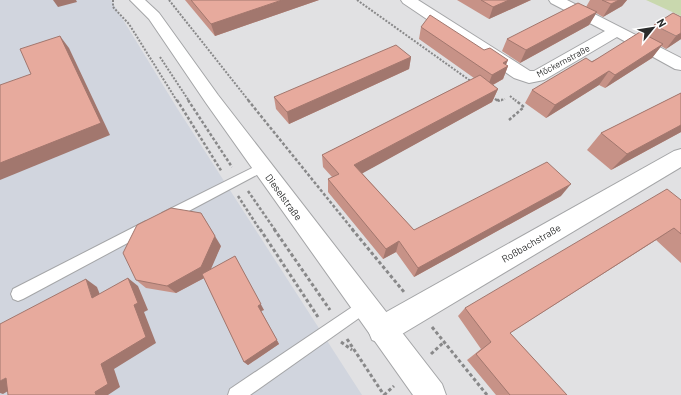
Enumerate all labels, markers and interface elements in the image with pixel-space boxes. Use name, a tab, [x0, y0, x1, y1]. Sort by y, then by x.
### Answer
north arrow	[633, 8, 673, 48]
text: N	[655, 16, 670, 29]
street label: Möckernstraße	[535, 42, 592, 80]
street label: Dieselstraße	[263, 171, 305, 223]
street label: Roßbachstraße	[499, 221, 563, 265]

